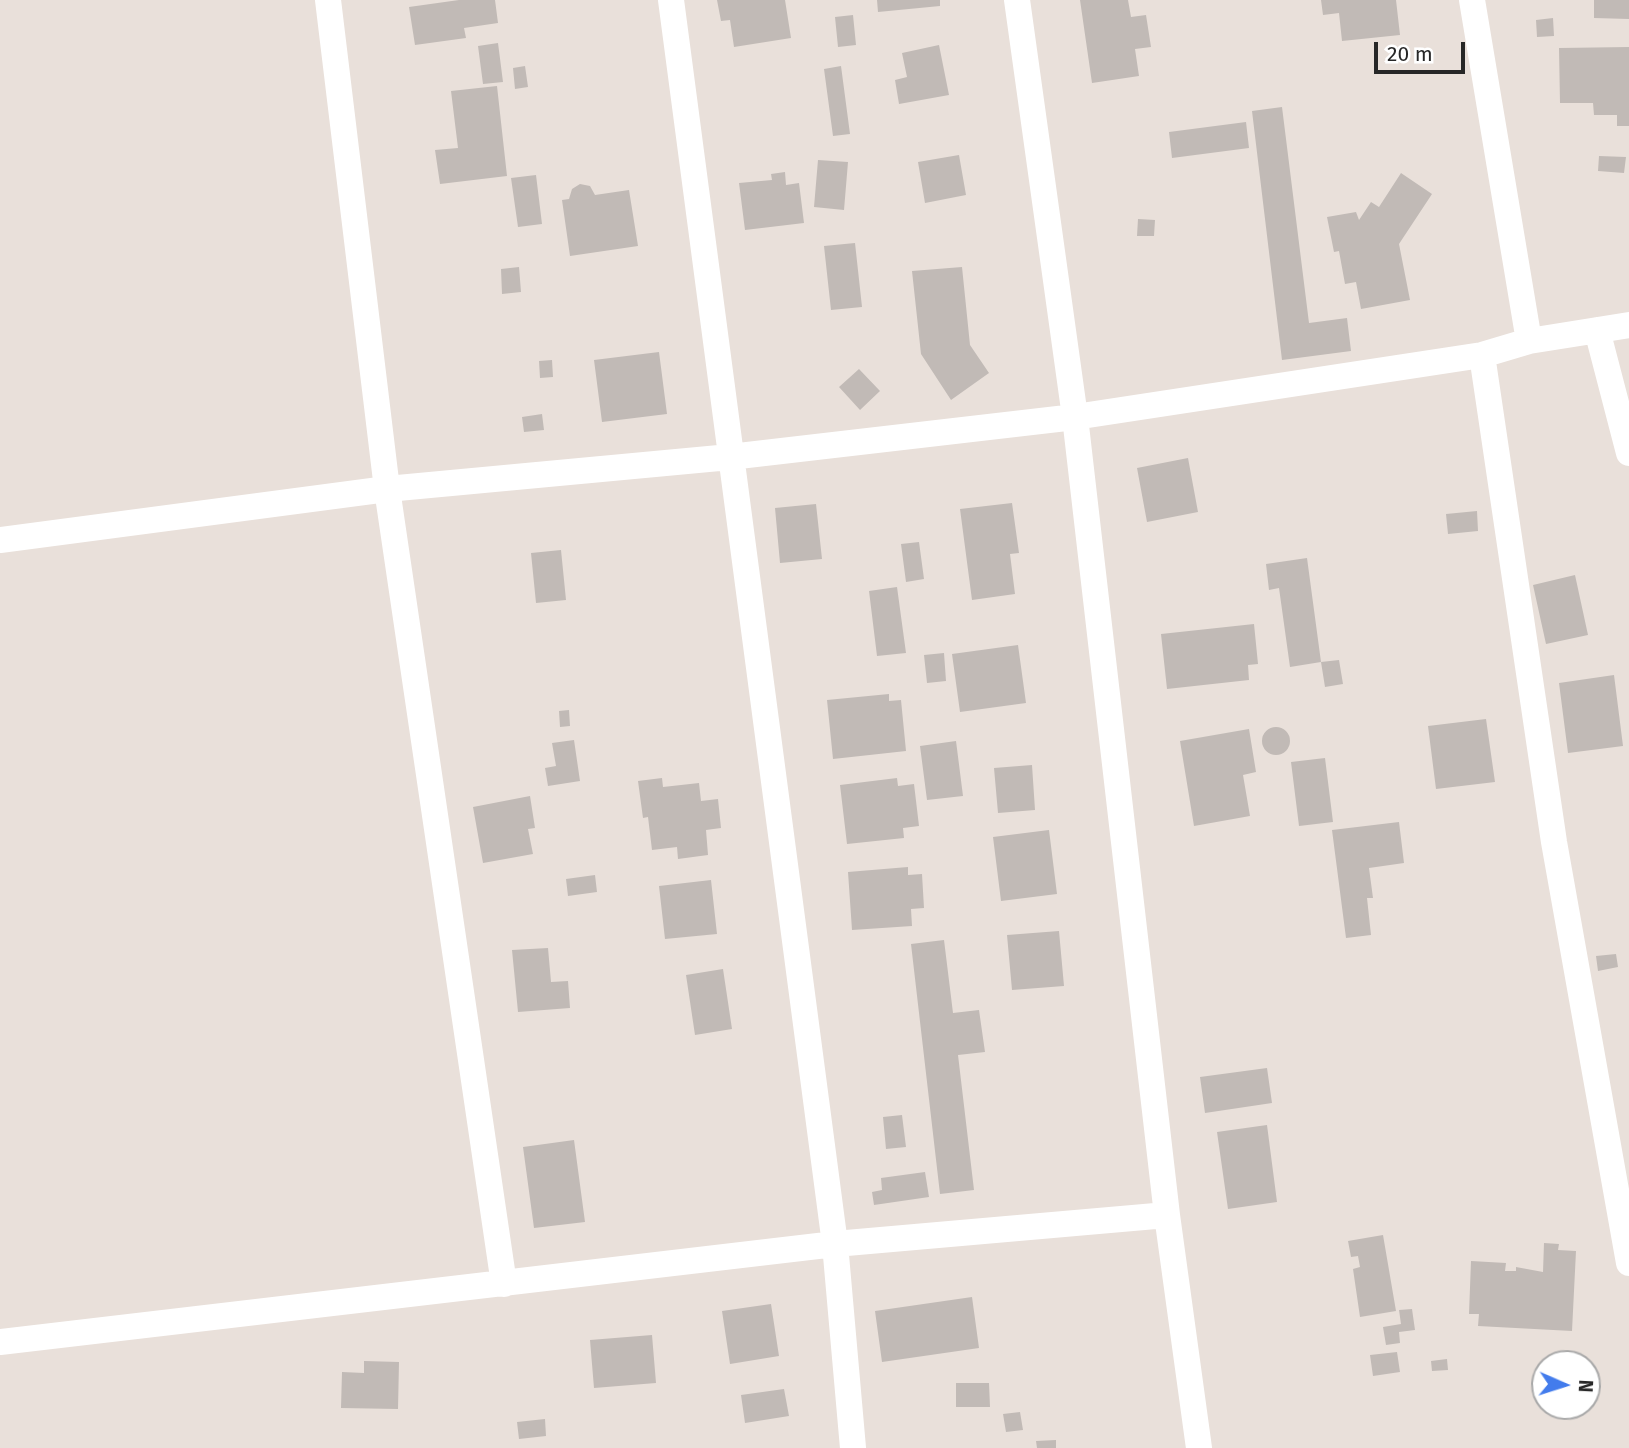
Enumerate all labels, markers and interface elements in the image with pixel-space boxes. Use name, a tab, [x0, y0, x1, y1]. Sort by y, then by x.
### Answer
scale bar	[1377, 28, 1468, 72]
text: 20 m	[1387, 41, 1433, 67]
north arrow	[1531, 1350, 1601, 1420]
text: N	[1574, 1379, 1597, 1393]

